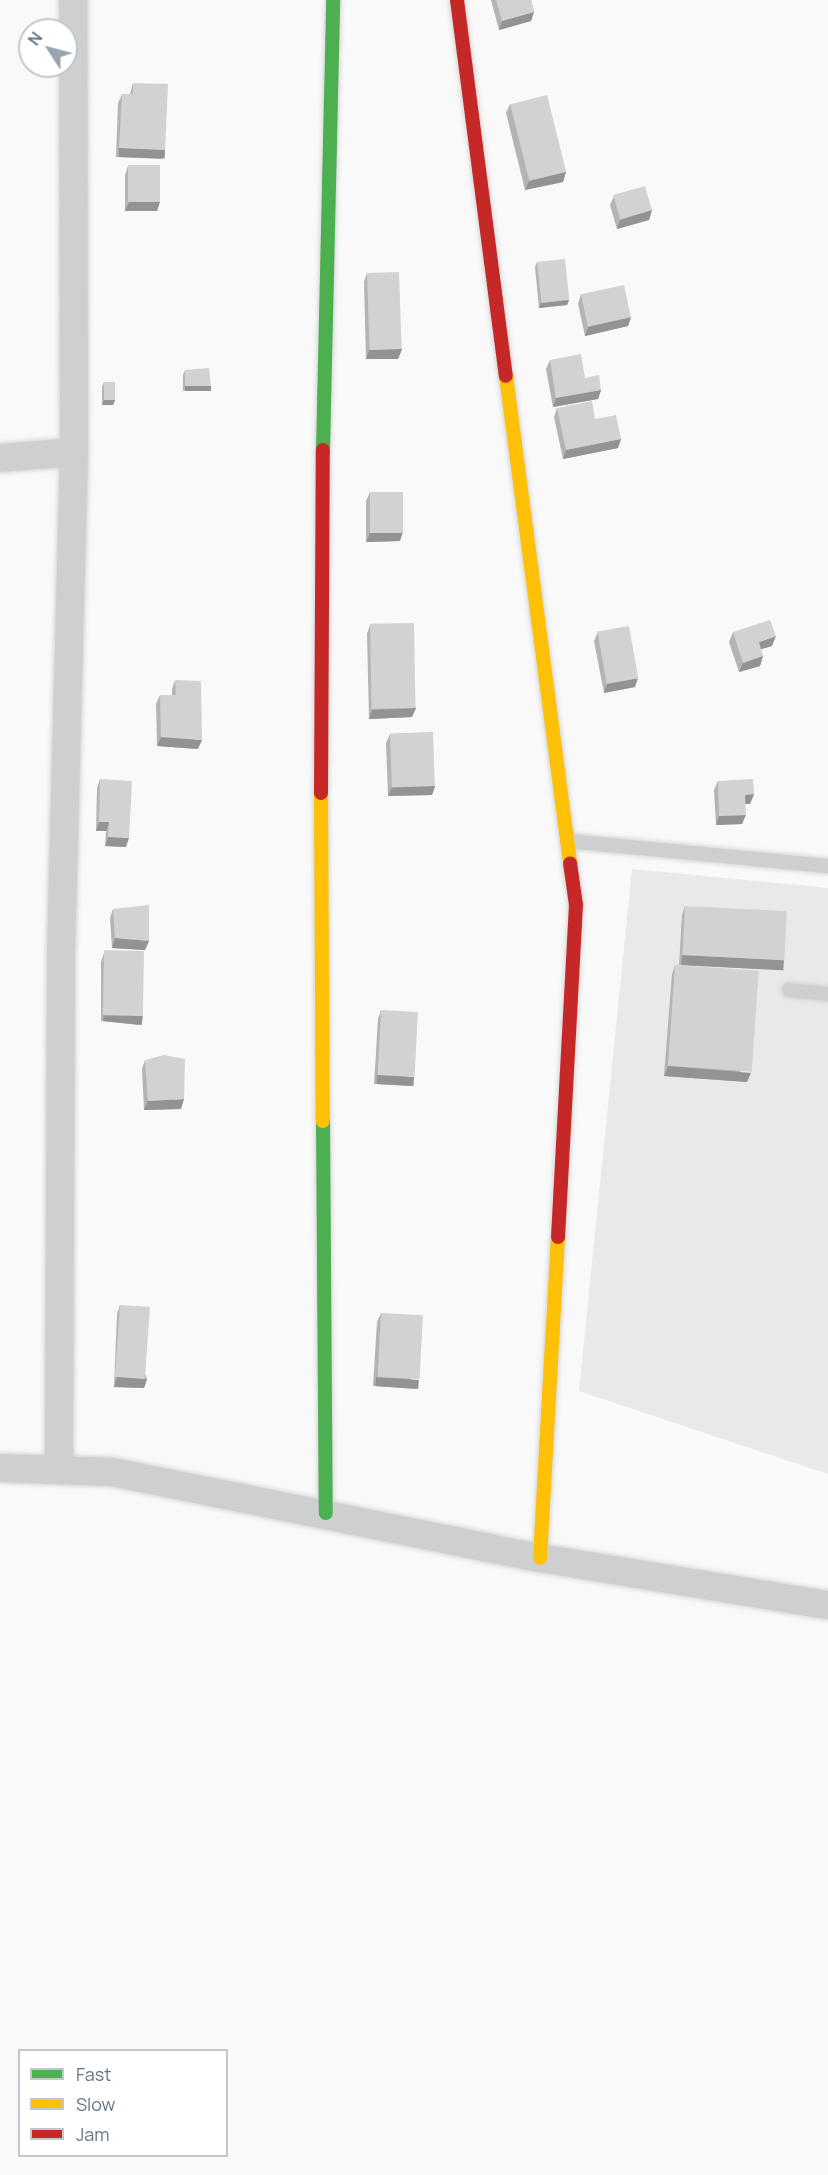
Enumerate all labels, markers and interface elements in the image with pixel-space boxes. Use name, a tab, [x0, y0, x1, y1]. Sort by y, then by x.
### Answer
north arrow	[18, 18, 78, 78]
text: N	[23, 27, 47, 50]
legend	[18, 2049, 228, 2157]
text: Fast	[76, 2062, 111, 2086]
text: Slow	[76, 2092, 115, 2116]
text: Jam	[76, 2122, 110, 2146]

